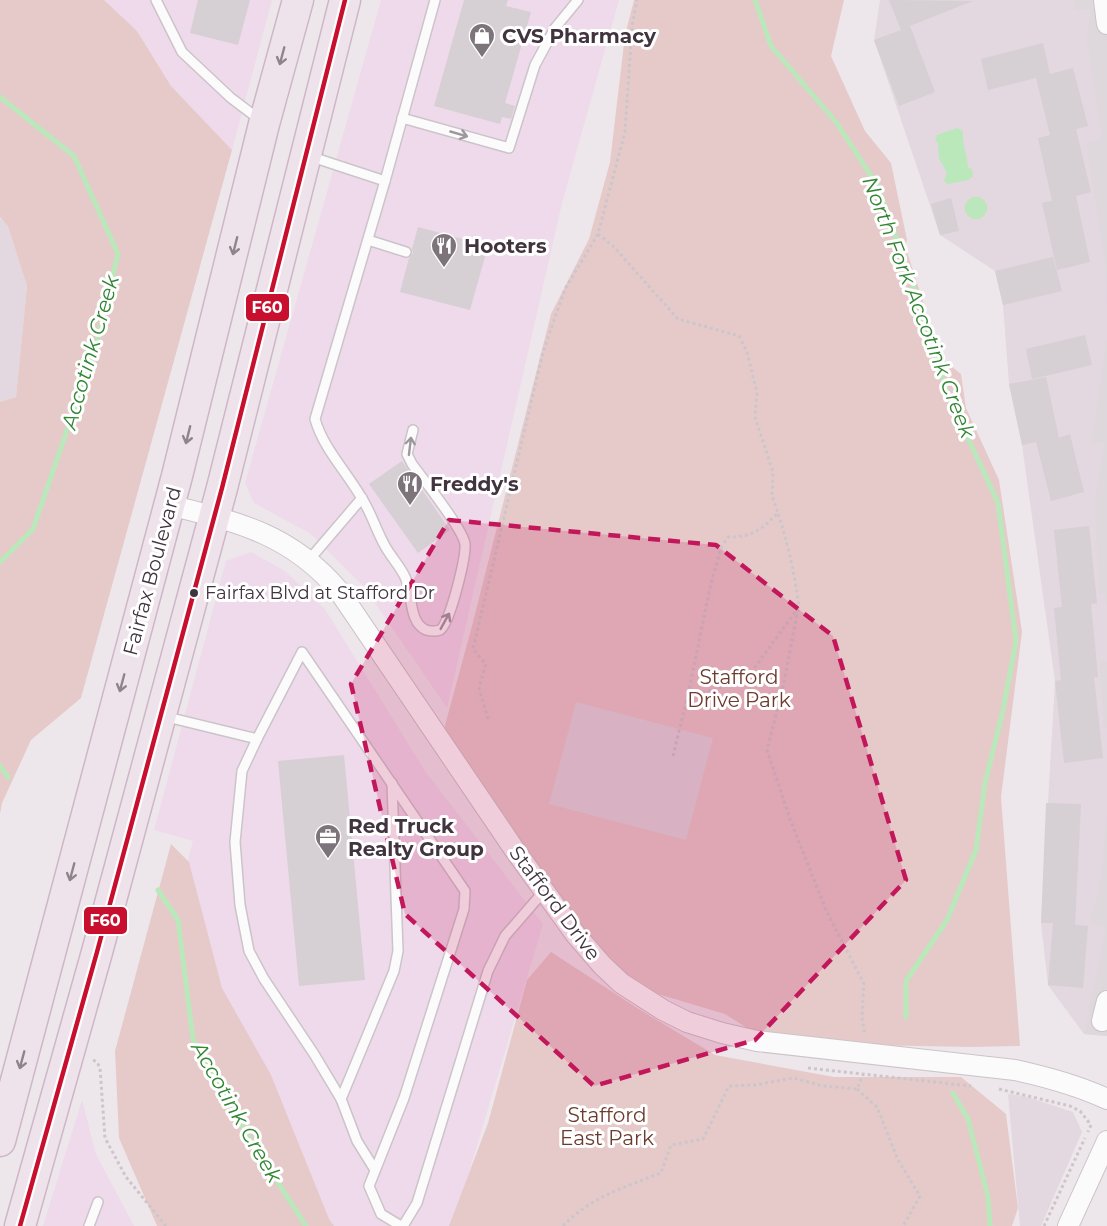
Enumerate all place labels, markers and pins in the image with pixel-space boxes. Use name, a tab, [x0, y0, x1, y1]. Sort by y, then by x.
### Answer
shop icon: CVS Pharmacy	[467, 21, 497, 59]
place label: CVS Pharmacy	[502, 24, 657, 48]
restaurant icon: Hooters	[429, 231, 459, 269]
place label: Hooters	[464, 234, 547, 258]
restaurant icon: Freddy's	[395, 469, 425, 507]
place label: Freddy's	[430, 472, 519, 496]
place label: Fairfax Blvd at Stafford Dr	[205, 582, 435, 604]
marker: Fairfax Blvd at Stafford Dr	[188, 587, 200, 599]
place label: Red Truck Realty Group	[348, 814, 484, 861]
office icon: Red Truck Realty Group	[313, 822, 343, 860]

